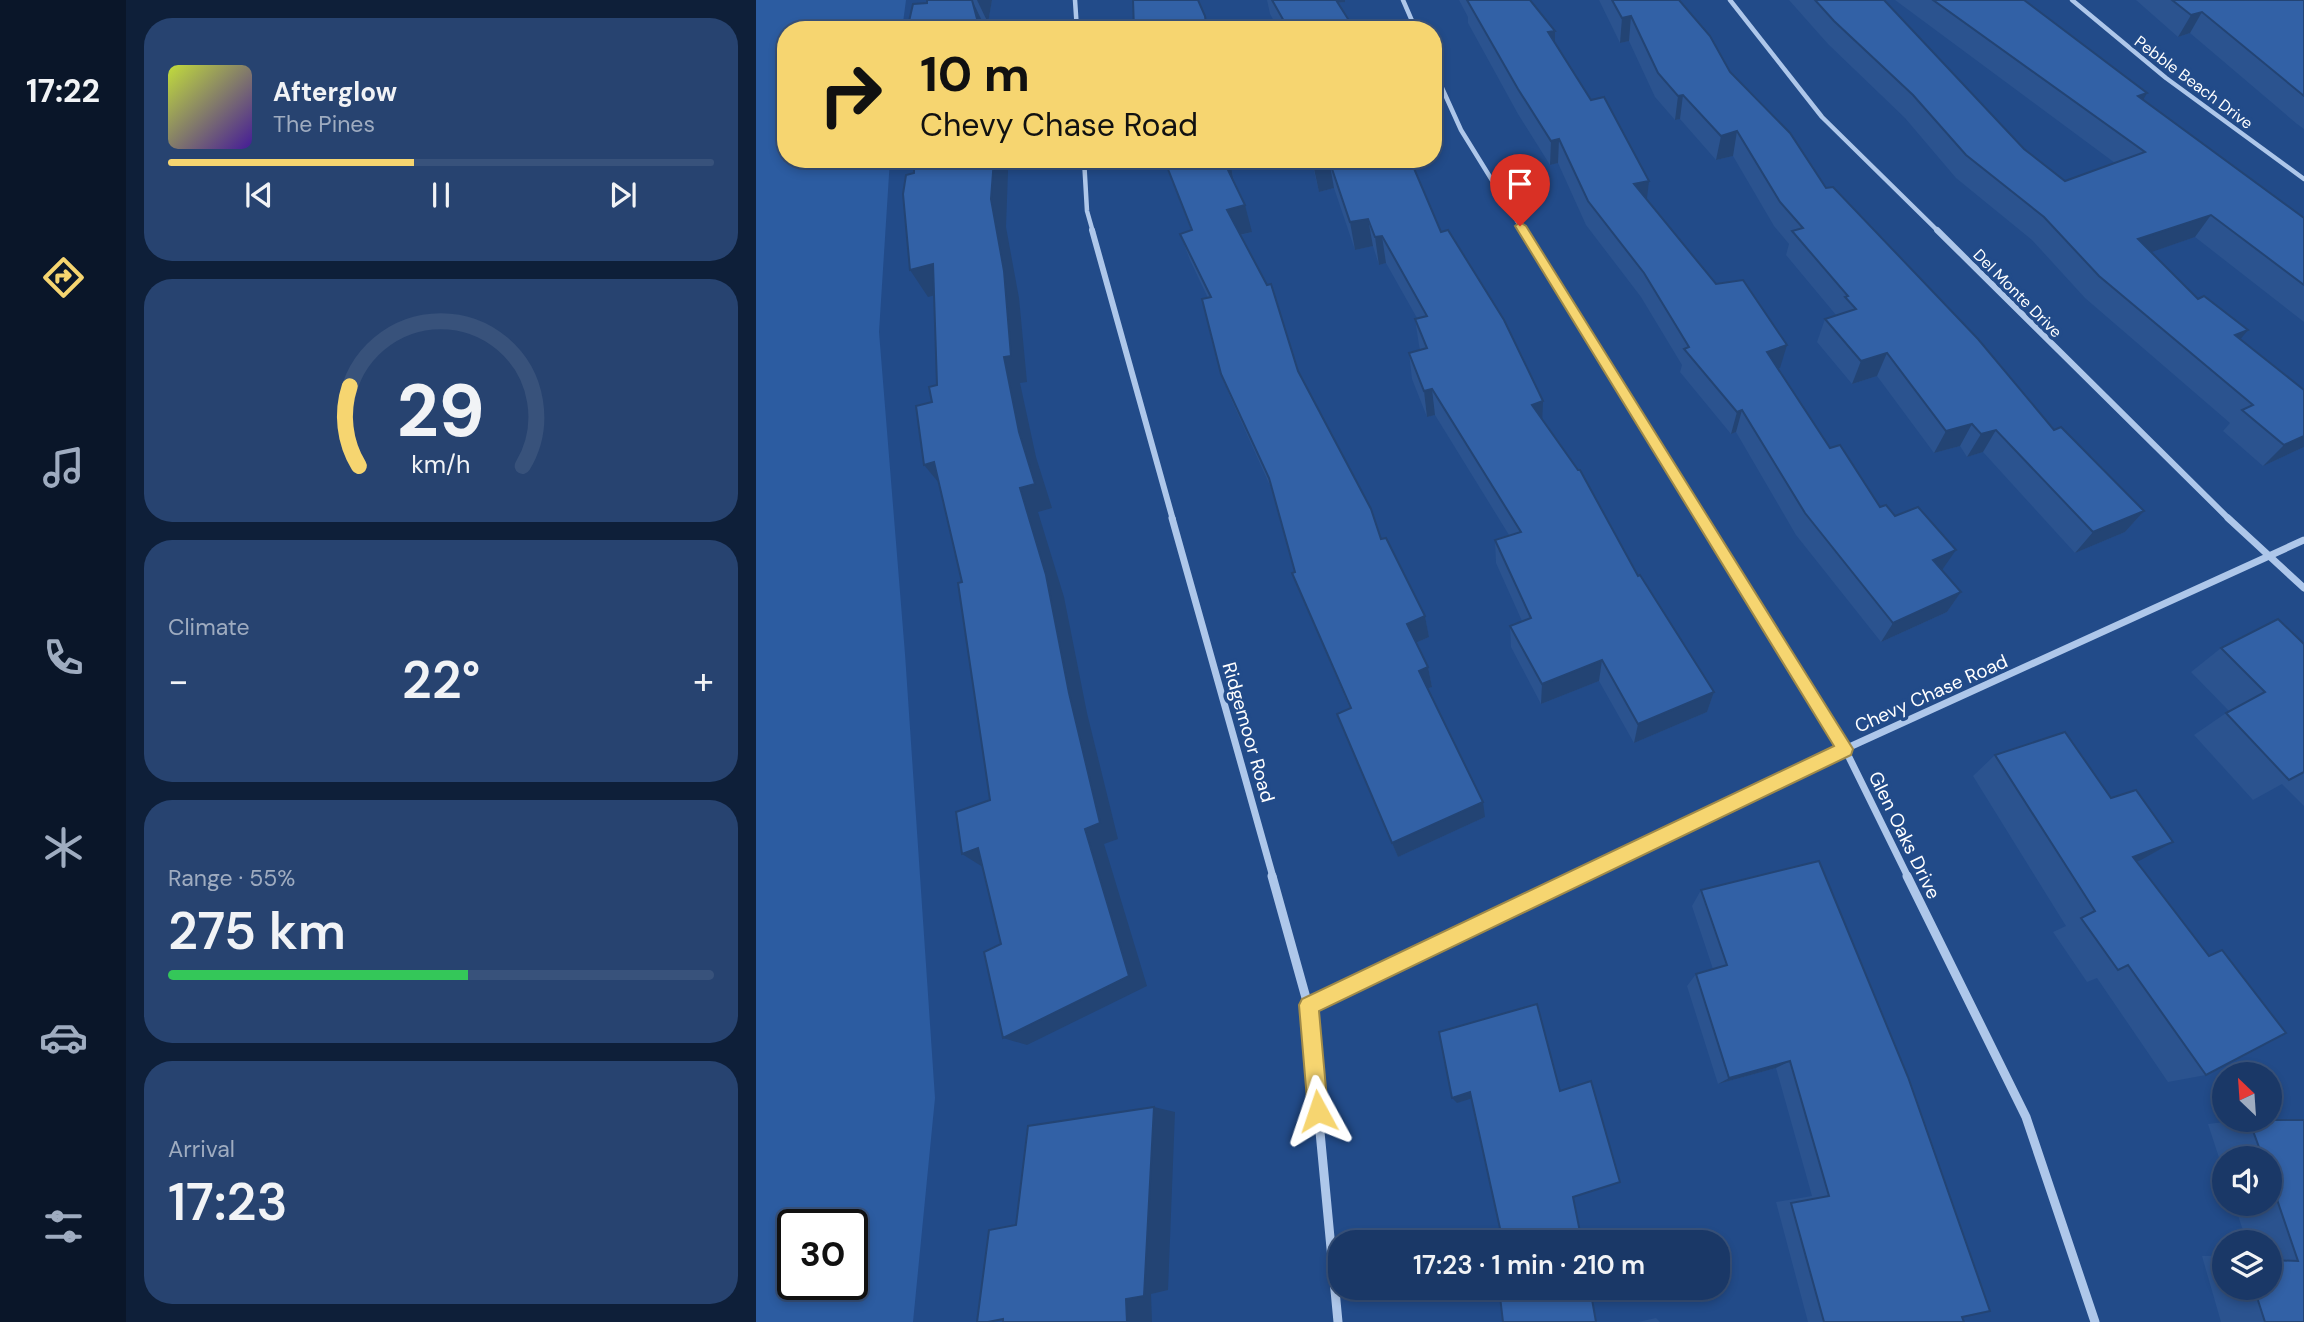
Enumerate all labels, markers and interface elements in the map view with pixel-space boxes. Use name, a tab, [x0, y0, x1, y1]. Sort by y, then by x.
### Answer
street label: Pebble Beach Drive	[2130, 31, 2257, 134]
text: 10 m	[920, 42, 1030, 106]
icon: right	[805, 49, 896, 140]
text: 17:22	[26, 70, 100, 112]
text: Afterglow	[273, 75, 397, 109]
text: Chevy Chase Road	[920, 104, 1198, 146]
text: The Pines	[273, 109, 375, 139]
pin	[1490, 154, 1550, 226]
icon: arrive	[1501, 165, 1539, 203]
icon: previous	[240, 176, 278, 214]
icon: pause	[422, 176, 460, 214]
icon: next	[604, 176, 642, 214]
street label: Del Monte Drive	[1969, 244, 2067, 342]
icon: directions	[39, 253, 88, 302]
text: 29	[397, 365, 485, 460]
icon: music	[39, 443, 88, 492]
text: km/h	[411, 448, 471, 481]
text: Climate	[168, 612, 250, 642]
icon: phone	[39, 633, 88, 682]
text: 22°	[402, 646, 480, 714]
street label: Chevy Chase Road	[1851, 648, 2012, 738]
text: −	[168, 656, 189, 706]
text: +	[693, 656, 714, 706]
street label: Ridgemoor Road	[1217, 659, 1280, 805]
street label: Glen Oaks Drive	[1863, 767, 1946, 903]
icon: climate	[39, 823, 88, 872]
text: Range · 55%	[168, 863, 295, 893]
text: 275 km	[168, 897, 346, 965]
icon: car	[39, 1013, 88, 1062]
north arrow	[2212, 1062, 2282, 1132]
map controls	[2212, 1062, 2282, 1300]
position arrow	[1281, 1074, 1355, 1148]
text: Arrival	[168, 1134, 235, 1164]
button: sound	[2212, 1146, 2282, 1216]
text: 17:23	[168, 1168, 288, 1236]
icon: filters	[39, 1202, 88, 1251]
speed limit sign: 30	[777, 1209, 868, 1300]
button: layers	[2212, 1230, 2282, 1300]
text: 17:23 · 1 min · 210 m	[1413, 1248, 1645, 1282]

